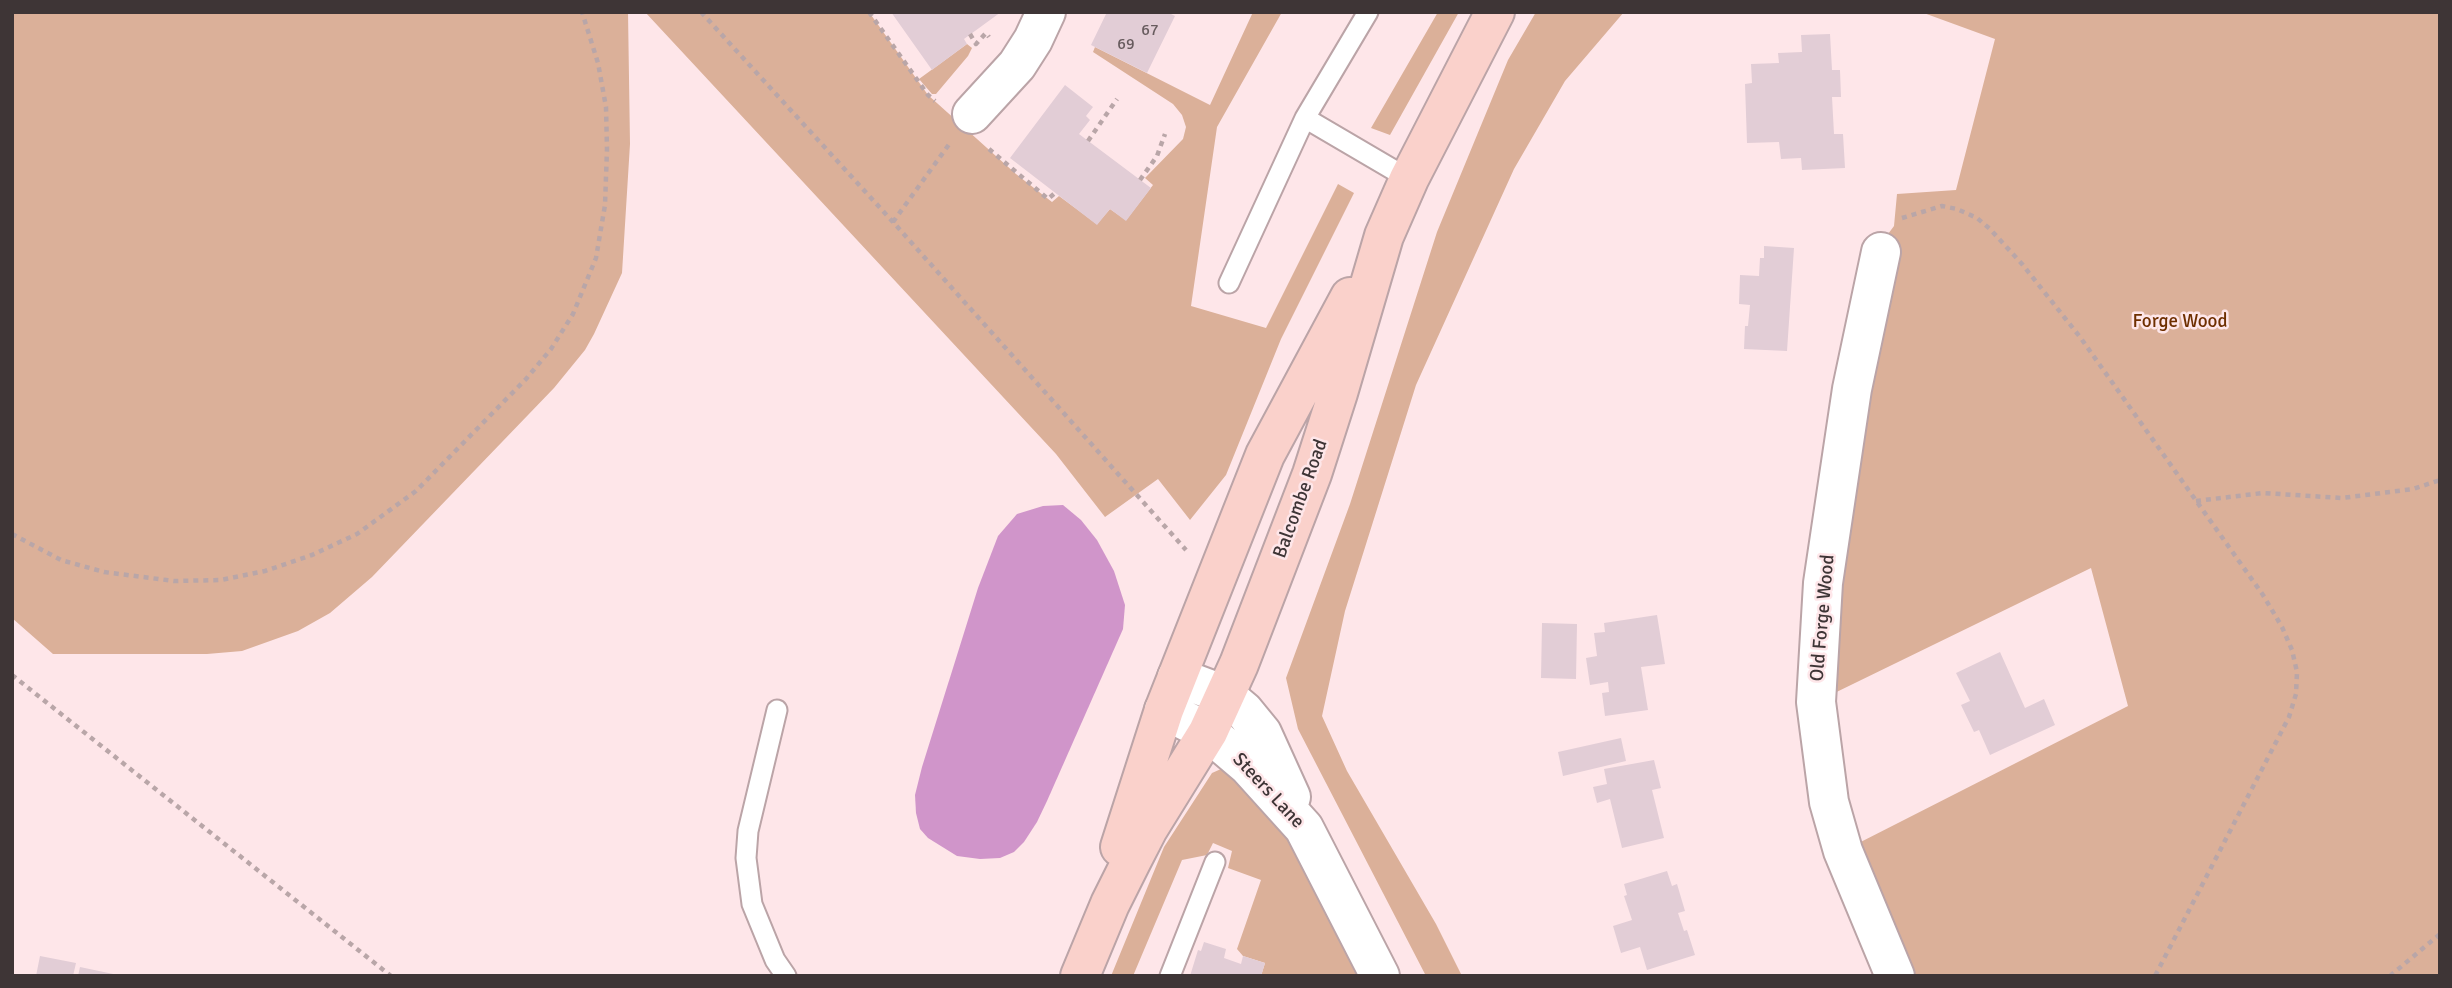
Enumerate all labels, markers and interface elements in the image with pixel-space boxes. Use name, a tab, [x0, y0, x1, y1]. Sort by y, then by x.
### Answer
house number: 67	[1141, 21, 1159, 41]
house number: 69	[1117, 35, 1135, 55]
park label: Forge Wood	[2132, 311, 2228, 333]
street label: Balcombe Road	[1269, 436, 1333, 562]
street label: Old Forge Wood	[1806, 554, 1840, 682]
street label: Steers Lane	[1227, 749, 1309, 833]

